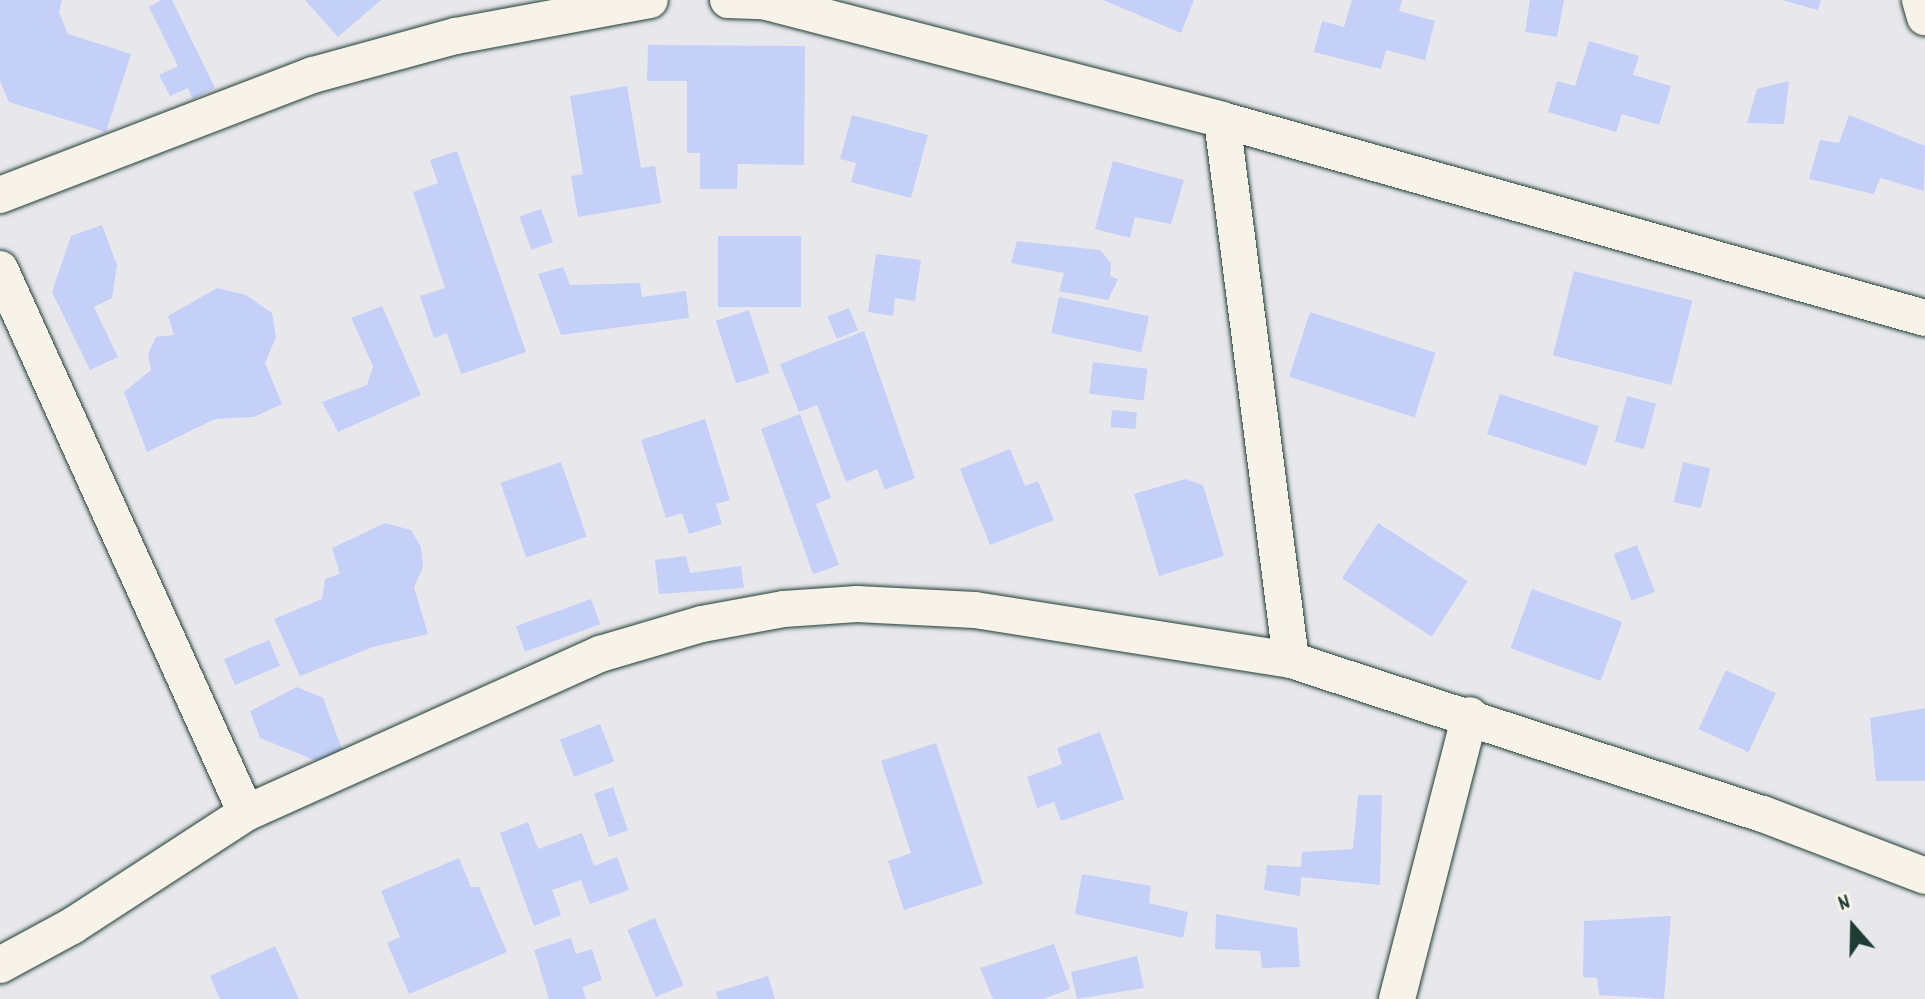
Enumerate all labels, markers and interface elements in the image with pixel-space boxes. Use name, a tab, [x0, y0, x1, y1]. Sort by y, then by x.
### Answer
north arrow	[1813, 887, 1893, 967]
text: N	[1834, 888, 1855, 920]

